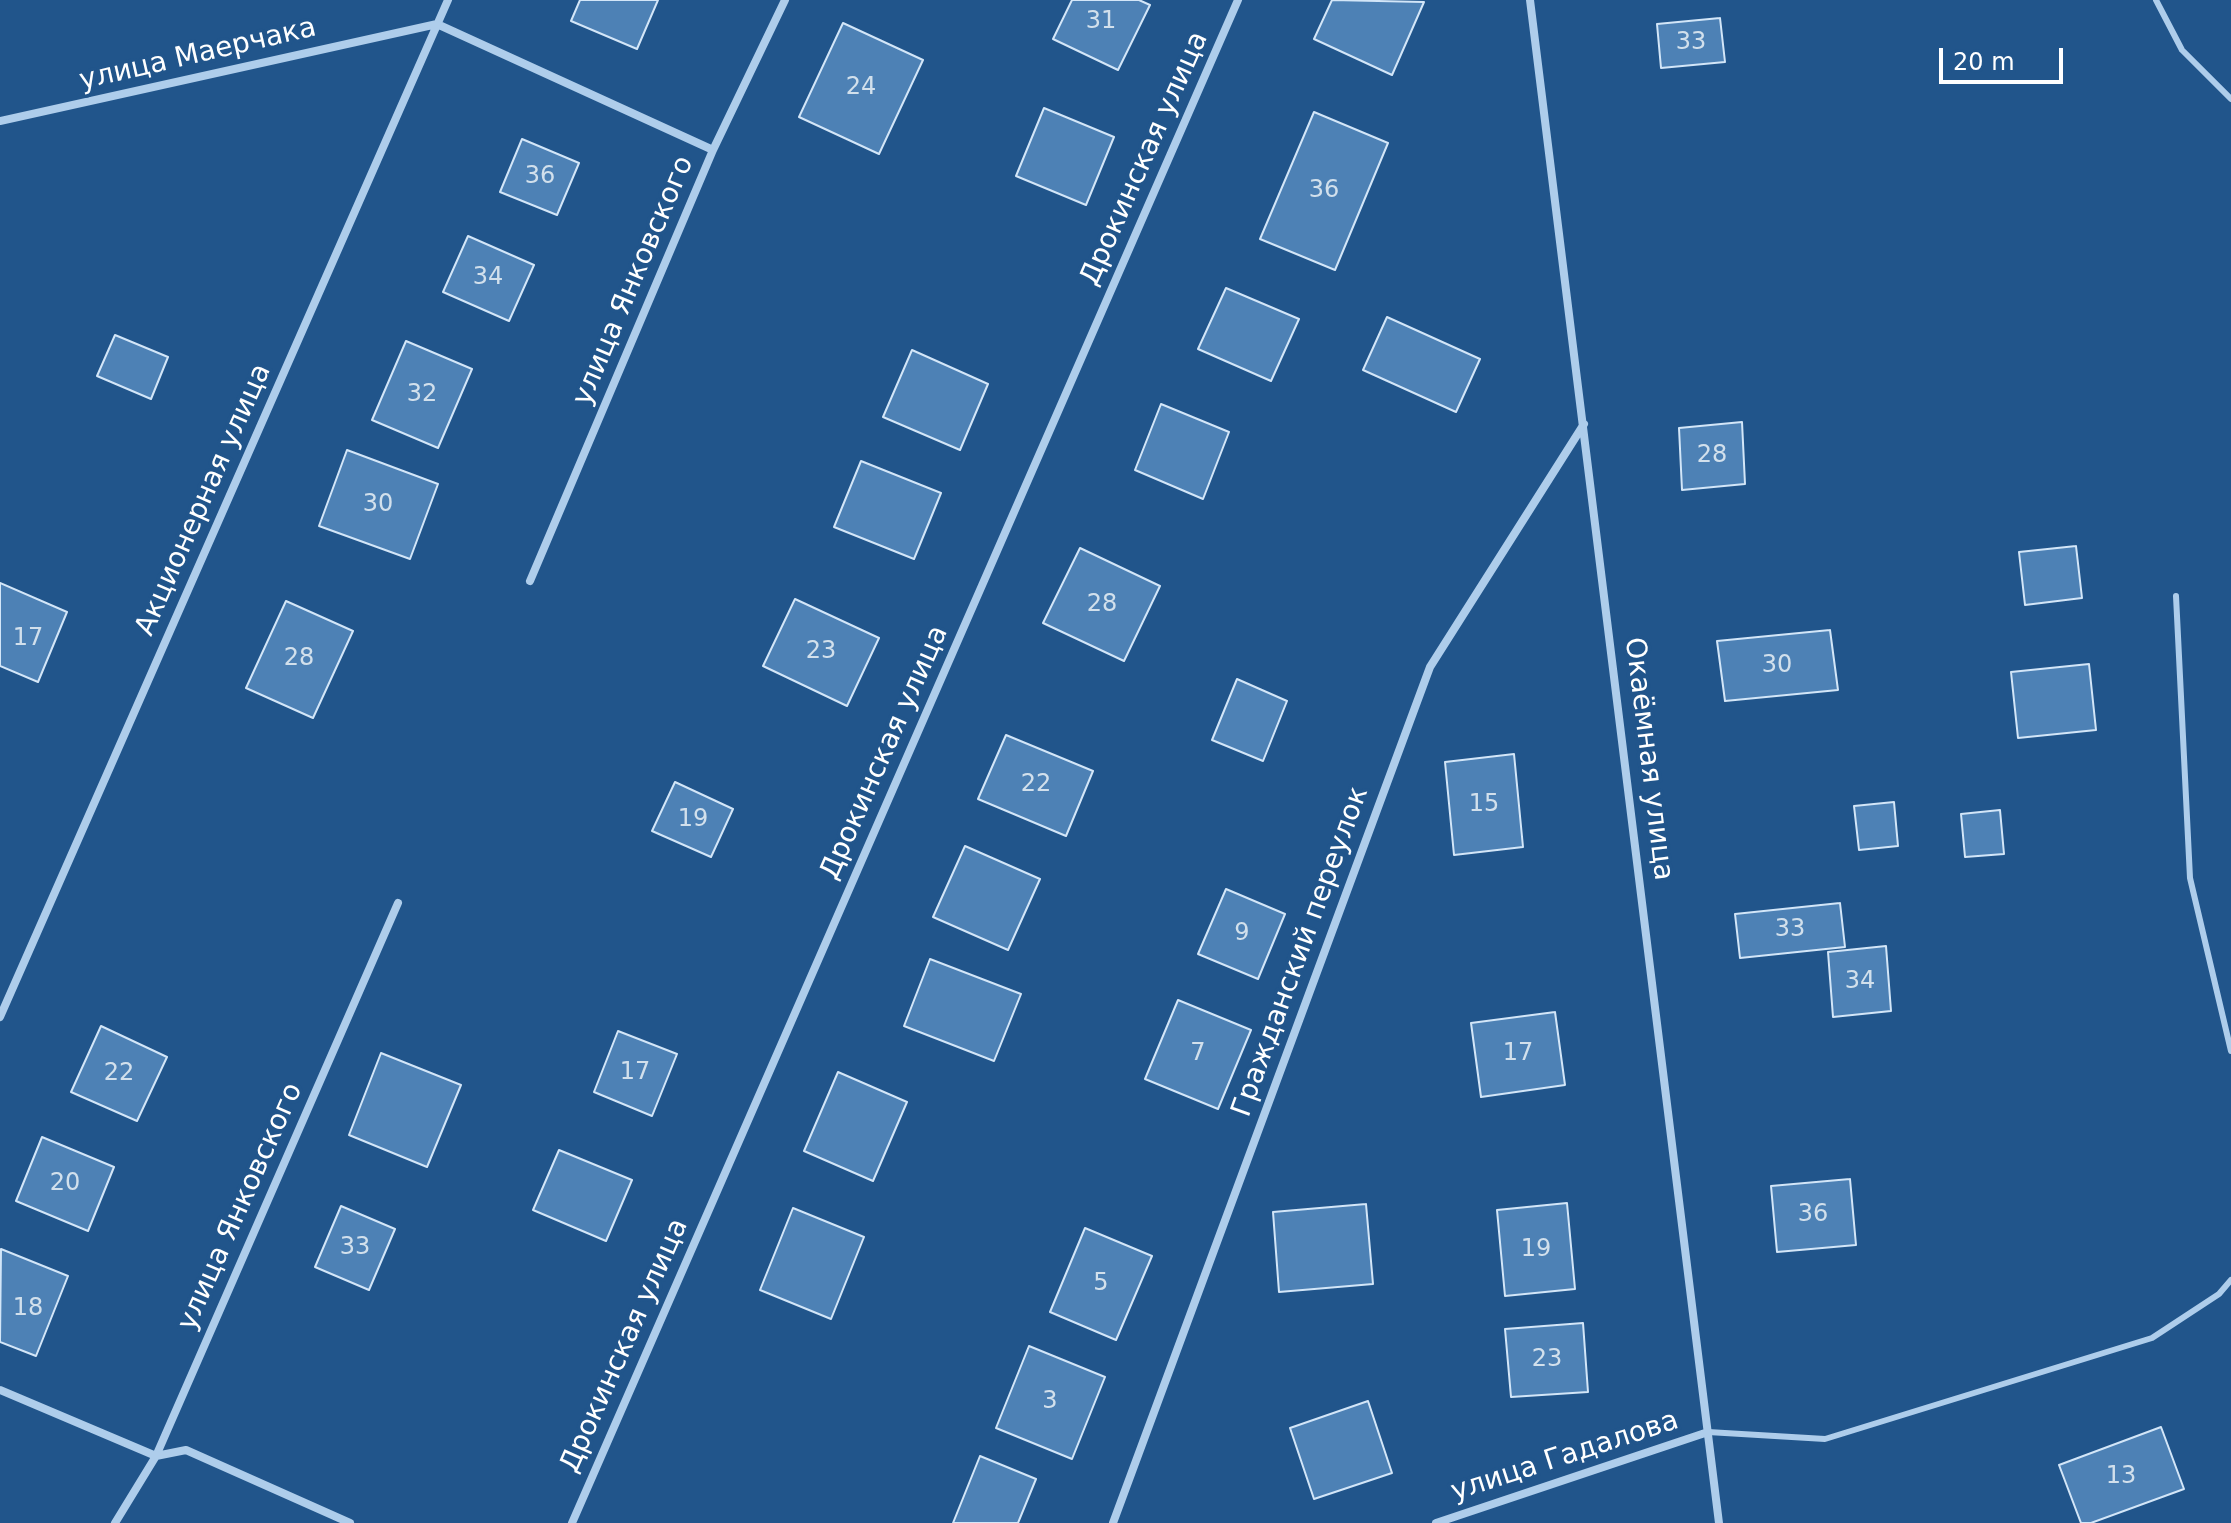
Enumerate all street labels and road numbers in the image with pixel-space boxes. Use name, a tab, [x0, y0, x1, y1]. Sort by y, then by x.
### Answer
street label: улица Маерчака	[76, 11, 320, 99]
street label: Дрокинская улица	[1074, 27, 1216, 291]
street label: улица Янковского	[566, 151, 702, 411]
street label: Акционерная улица	[129, 359, 279, 641]
street label: Дрокинская улица	[814, 621, 956, 885]
street label: Окаёмная улица	[1616, 636, 1680, 882]
street label: Гражданский переулок	[1226, 782, 1376, 1122]
street label: улица Янковского	[171, 1078, 311, 1336]
street label: Дрокинская улица	[554, 1214, 696, 1478]
street label: улица Гадалова	[1447, 1404, 1683, 1510]

